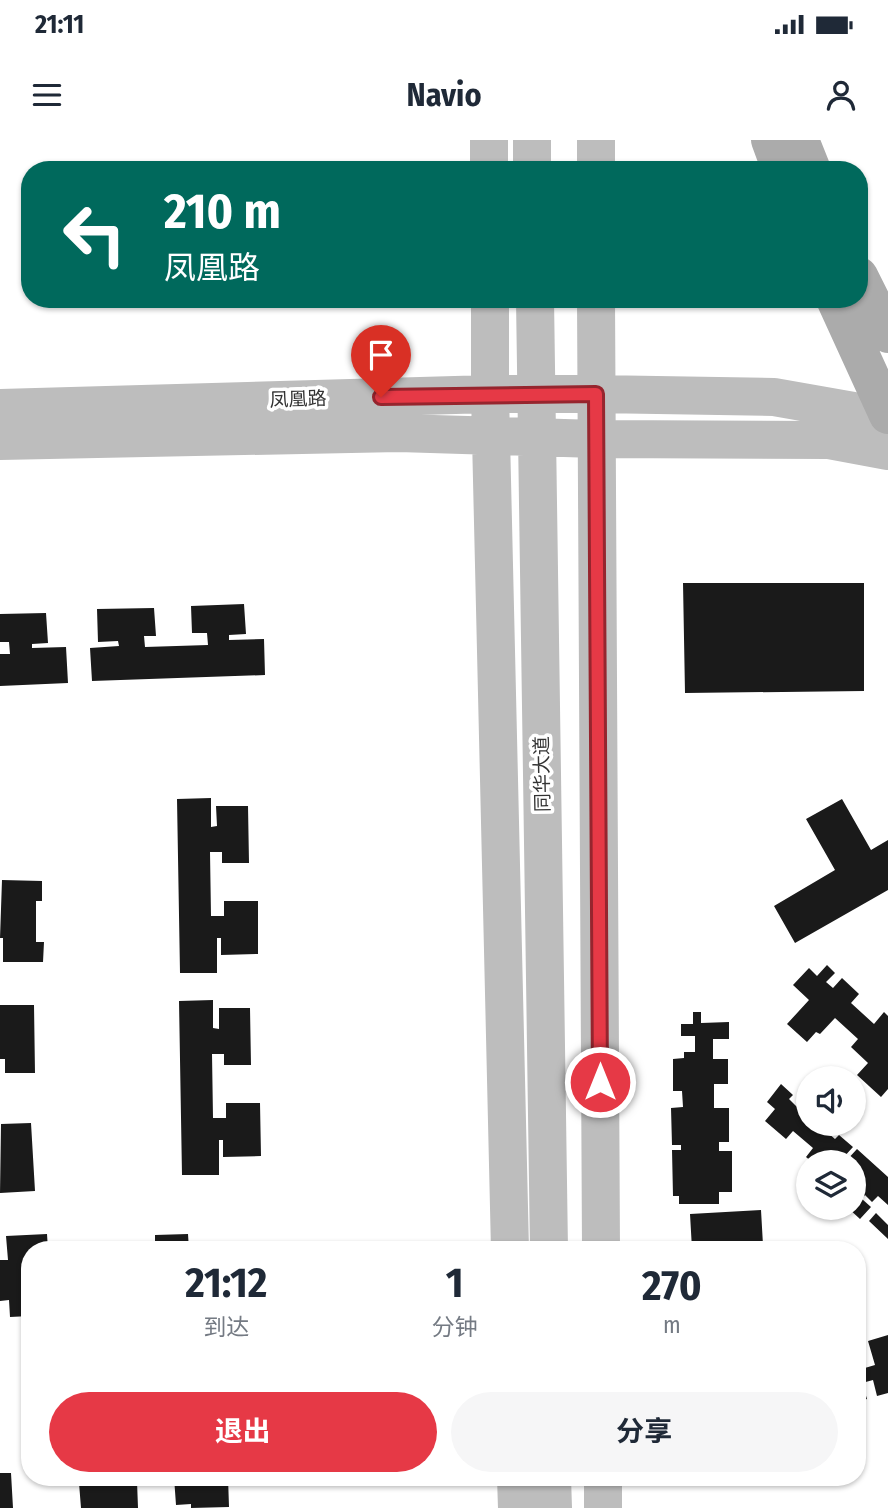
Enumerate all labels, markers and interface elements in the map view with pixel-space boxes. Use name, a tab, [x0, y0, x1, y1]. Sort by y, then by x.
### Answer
text: 21:11	[35, 9, 84, 40]
icon: menu	[28, 76, 66, 114]
text: Navio	[406, 76, 482, 114]
icon: person	[822, 76, 860, 114]
text: 210 m	[164, 182, 281, 241]
icon: left	[49, 189, 140, 280]
text: 凤凰路	[164, 249, 260, 287]
pin	[351, 325, 411, 397]
icon: arrive	[362, 336, 400, 374]
street label: 凤凰路	[269, 387, 327, 411]
street label: 同华大道	[530, 736, 554, 812]
position arrow	[563, 1045, 637, 1119]
map controls	[796, 1066, 866, 1220]
button: sound	[796, 1066, 866, 1136]
button: layers	[796, 1150, 866, 1220]
text: 21:12	[185, 1258, 267, 1308]
text: 1	[446, 1258, 463, 1308]
text: 270	[642, 1261, 702, 1311]
text: m	[663, 1311, 681, 1339]
text: 到达	[203, 1313, 249, 1341]
text: 分钟	[432, 1313, 478, 1341]
button: 退出	[49, 1392, 437, 1472]
button: 分享	[451, 1392, 838, 1472]

